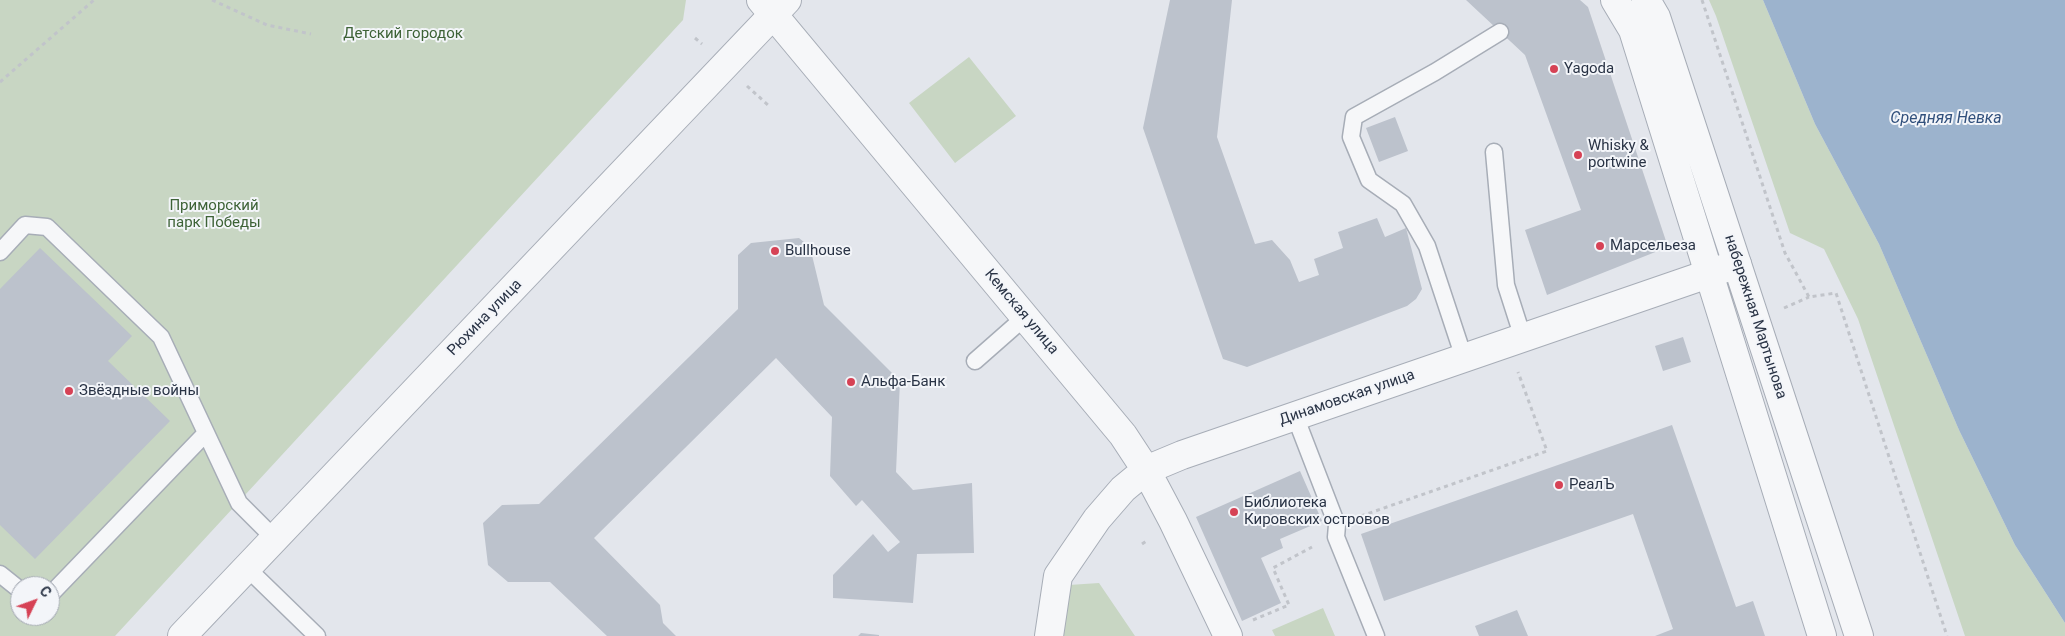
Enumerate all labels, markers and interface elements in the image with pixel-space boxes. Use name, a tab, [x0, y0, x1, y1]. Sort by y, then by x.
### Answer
park label: Детский городок	[343, 25, 463, 43]
place label: Yagoda	[1564, 60, 1614, 78]
marker: Yagoda	[1548, 63, 1560, 75]
water label: Средняя Невка	[1890, 109, 2002, 129]
place label: Whisky & portwine	[1588, 137, 1649, 172]
marker: Whisky & portwine	[1572, 149, 1584, 161]
park label: Приморский парк Победы	[167, 197, 261, 232]
street label: набережная Мартынова	[1720, 233, 1790, 401]
place label: Марсельеза	[1610, 237, 1696, 255]
marker: Марсельеза	[1594, 240, 1606, 252]
place label: Bullhouse	[785, 242, 851, 260]
marker: Bullhouse	[769, 245, 781, 257]
street label: Кемская улица	[980, 266, 1062, 358]
street label: Рюхина улица	[444, 276, 526, 360]
street label: Динамовская улица	[1277, 366, 1417, 430]
place label: Альфа-Банк	[861, 373, 945, 391]
marker: Альфа-Банк	[845, 376, 857, 388]
place label: Звёздные войны	[79, 382, 199, 400]
marker: Звёздные войны	[63, 385, 75, 397]
place label: РеалЪ	[1569, 476, 1615, 494]
marker: РеалЪ	[1553, 479, 1565, 491]
place label: Библиотека Кировских островов	[1244, 494, 1390, 529]
marker: Библиотека Кировских островов	[1228, 506, 1240, 518]
north arrow	[10, 576, 60, 626]
text: С	[36, 583, 54, 600]

